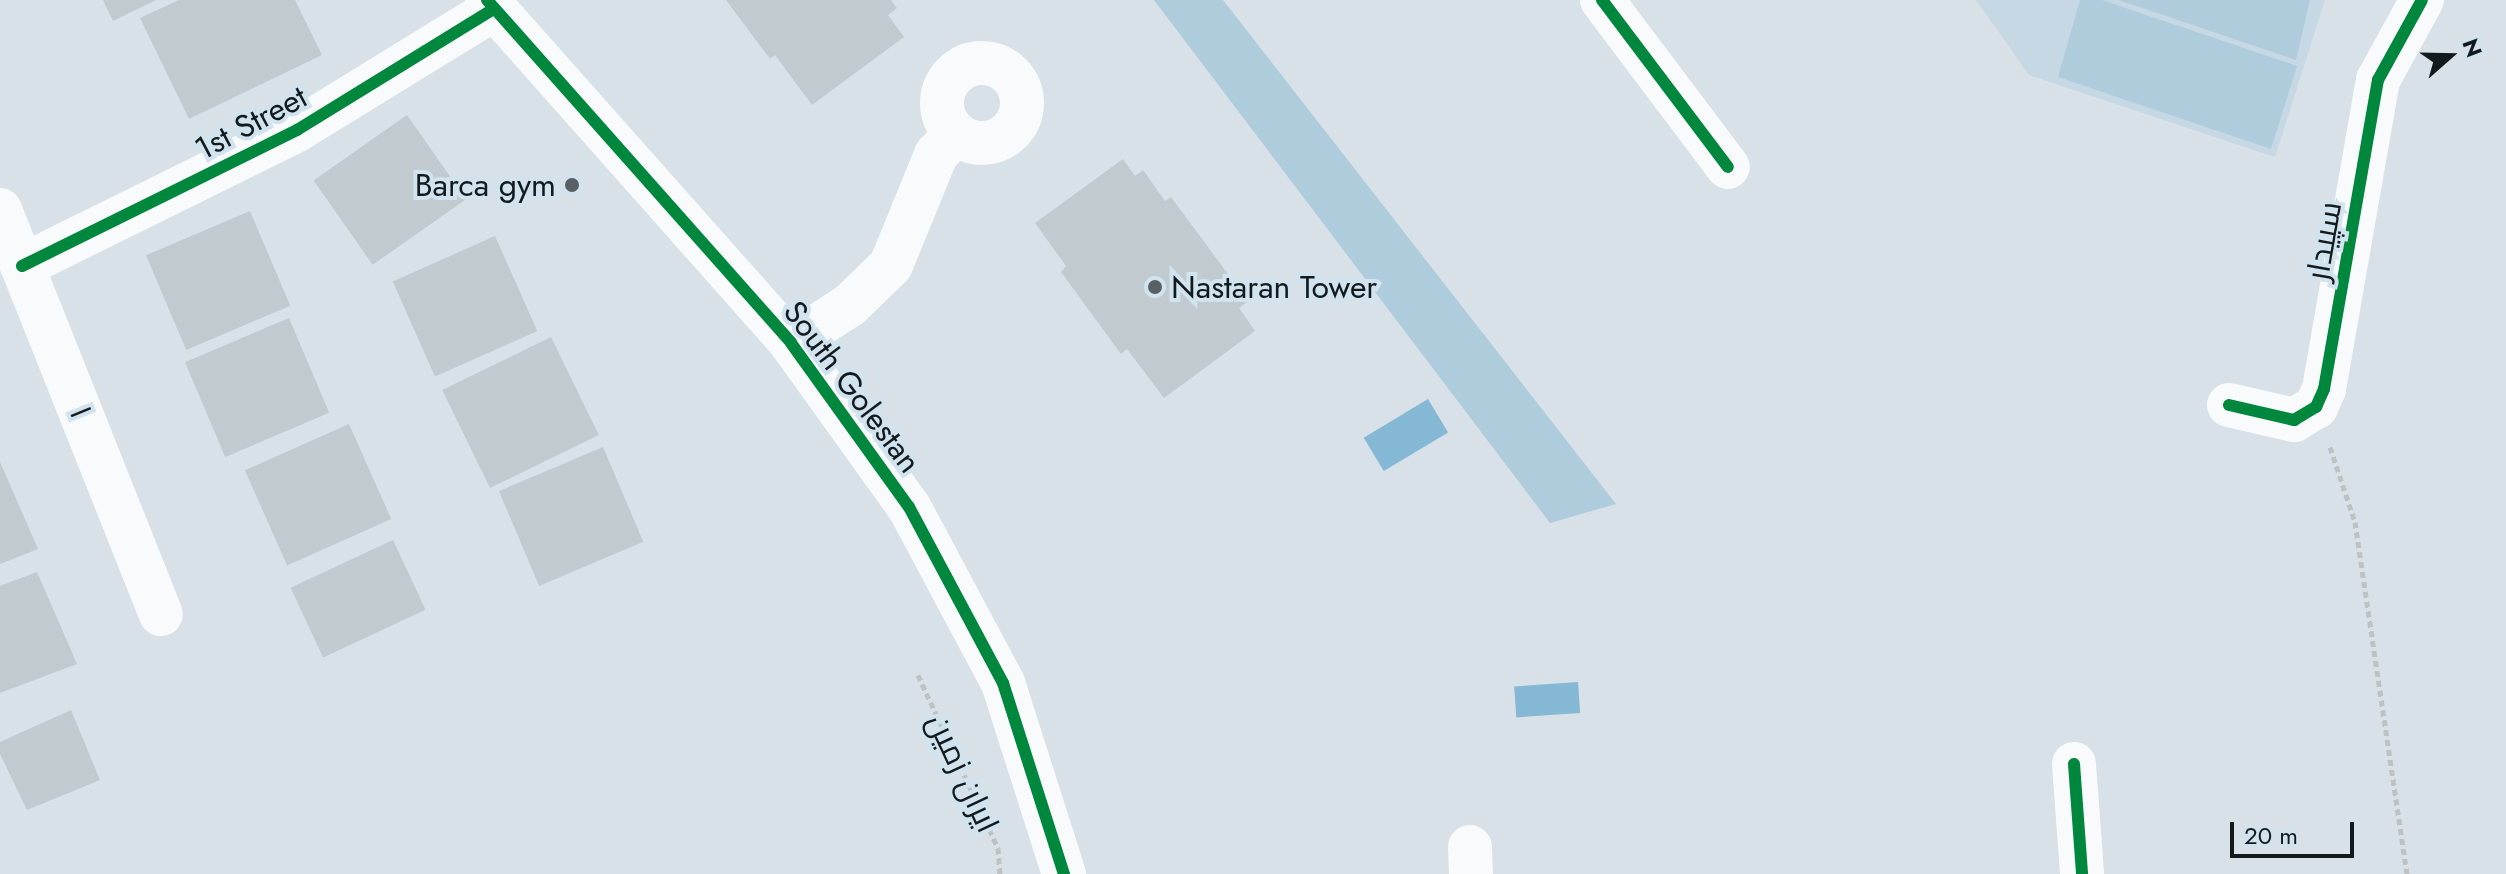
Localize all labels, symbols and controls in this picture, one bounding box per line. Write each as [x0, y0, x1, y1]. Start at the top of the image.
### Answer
north arrow [2410, 16, 2490, 96]
text: N [2455, 34, 2491, 61]
street label: 1st Street [189, 78, 313, 168]
place label: Barca gym [415, 166, 556, 204]
marker: Barca gym [563, 176, 581, 194]
street label: سپیدار [2298, 199, 2350, 283]
place label: Nastaran Tower [1171, 268, 1377, 306]
marker: Nastaran Tower [1146, 278, 1164, 296]
street label: South Golestan [775, 294, 929, 480]
street label: ۱ [61, 400, 101, 424]
street label: ایران زمین [919, 707, 1007, 839]
scale bar [2234, 806, 2358, 856]
text: 20 m [2244, 818, 2298, 853]

